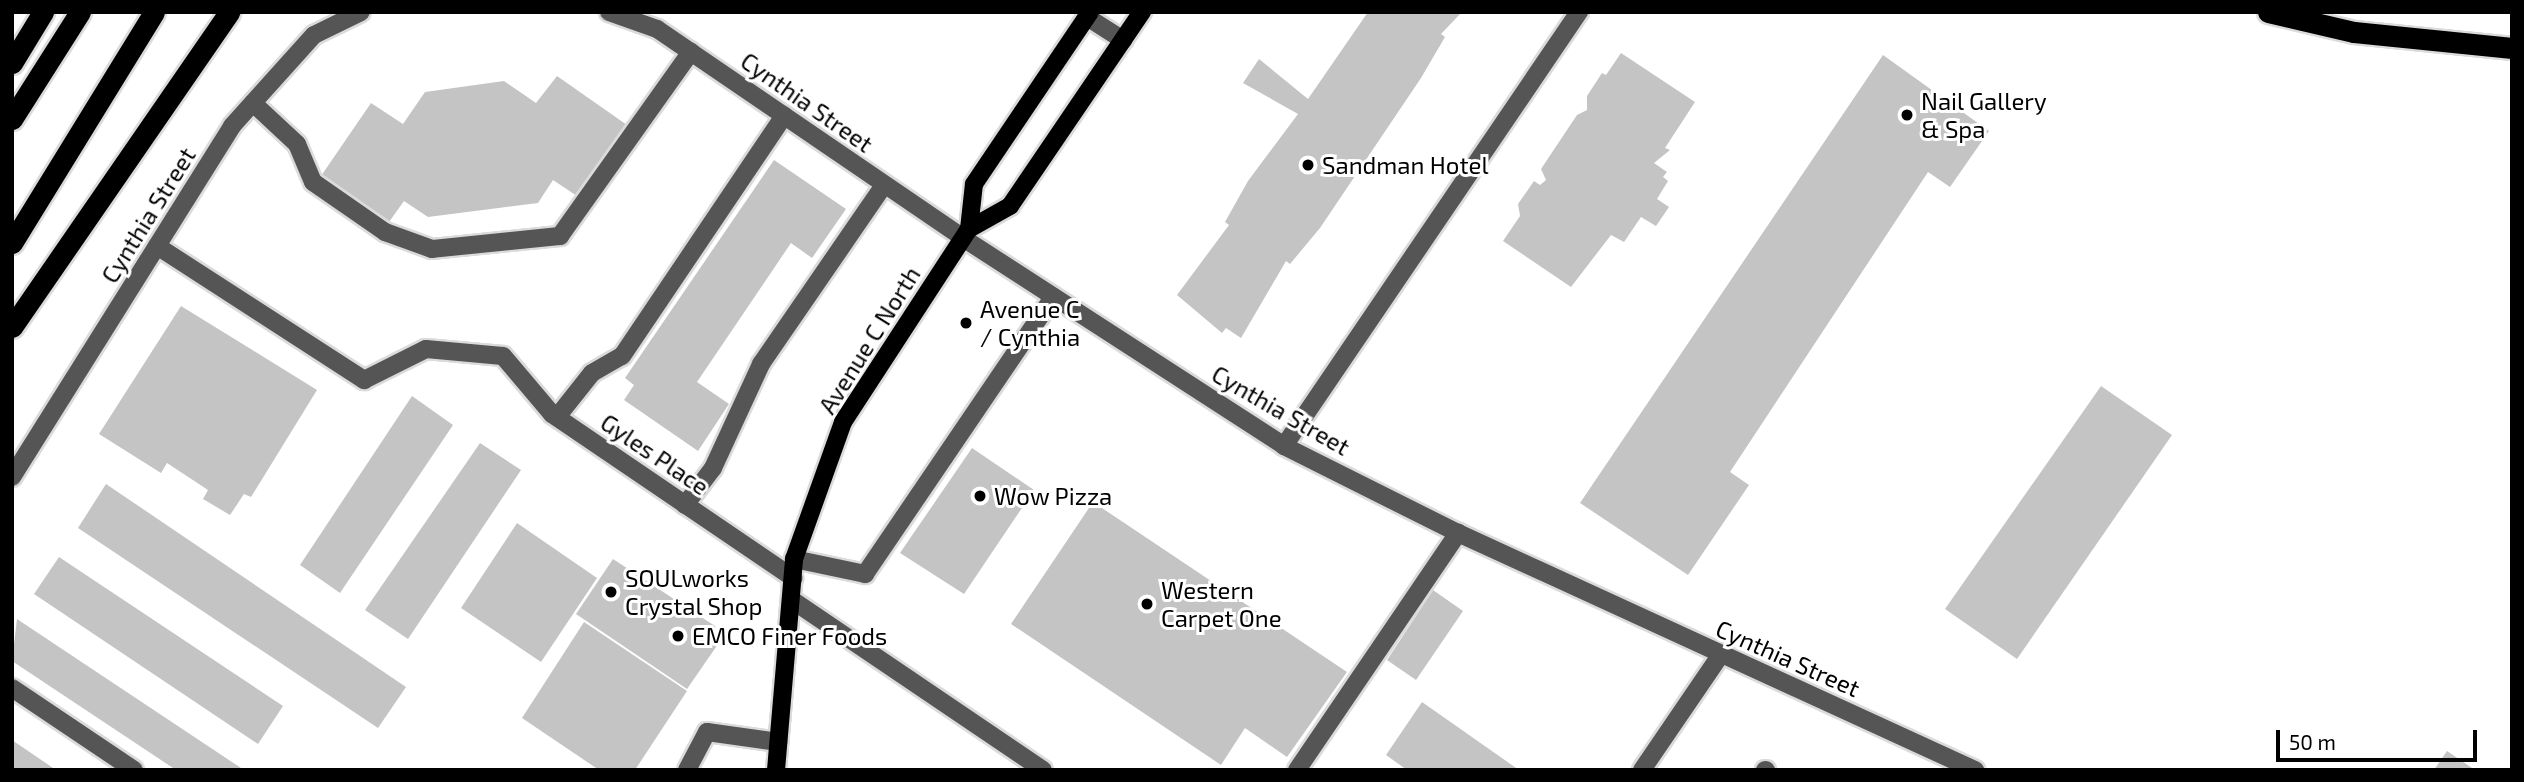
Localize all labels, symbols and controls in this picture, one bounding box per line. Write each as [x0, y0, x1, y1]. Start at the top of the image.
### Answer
street label: Cynthia Street [736, 46, 878, 158]
place label: Nail Gallery & Spa [1921, 87, 2047, 143]
marker: Nail Gallery & Spa [1899, 107, 1915, 123]
street label: Cynthia Street [95, 142, 201, 288]
place label: Sandman Hotel [1322, 151, 1489, 179]
marker: Sandman Hotel [1300, 157, 1316, 173]
street label: Avenue C North [812, 261, 926, 419]
place label: Avenue C / Cynthia [980, 295, 1080, 351]
marker: Avenue C / Cynthia [958, 315, 974, 331]
street label: Cynthia Street [1207, 359, 1355, 461]
street label: Gyles Place [595, 407, 715, 501]
place label: Wow Pizza [994, 482, 1113, 510]
marker: Wow Pizza [972, 488, 988, 504]
place label: SOULworks Crystal Shop [625, 564, 763, 620]
place label: Western Carpet One [1161, 576, 1282, 632]
marker: SOULworks Crystal Shop [603, 584, 619, 600]
marker: Western Carpet One [1139, 596, 1155, 612]
street label: Cynthia Street [1712, 613, 1864, 703]
place label: EMCO Finer Foods [692, 622, 888, 650]
marker: EMCO Finer Foods [670, 628, 686, 644]
scale bar [2279, 716, 2480, 760]
text: 50 m [2289, 729, 2336, 754]

